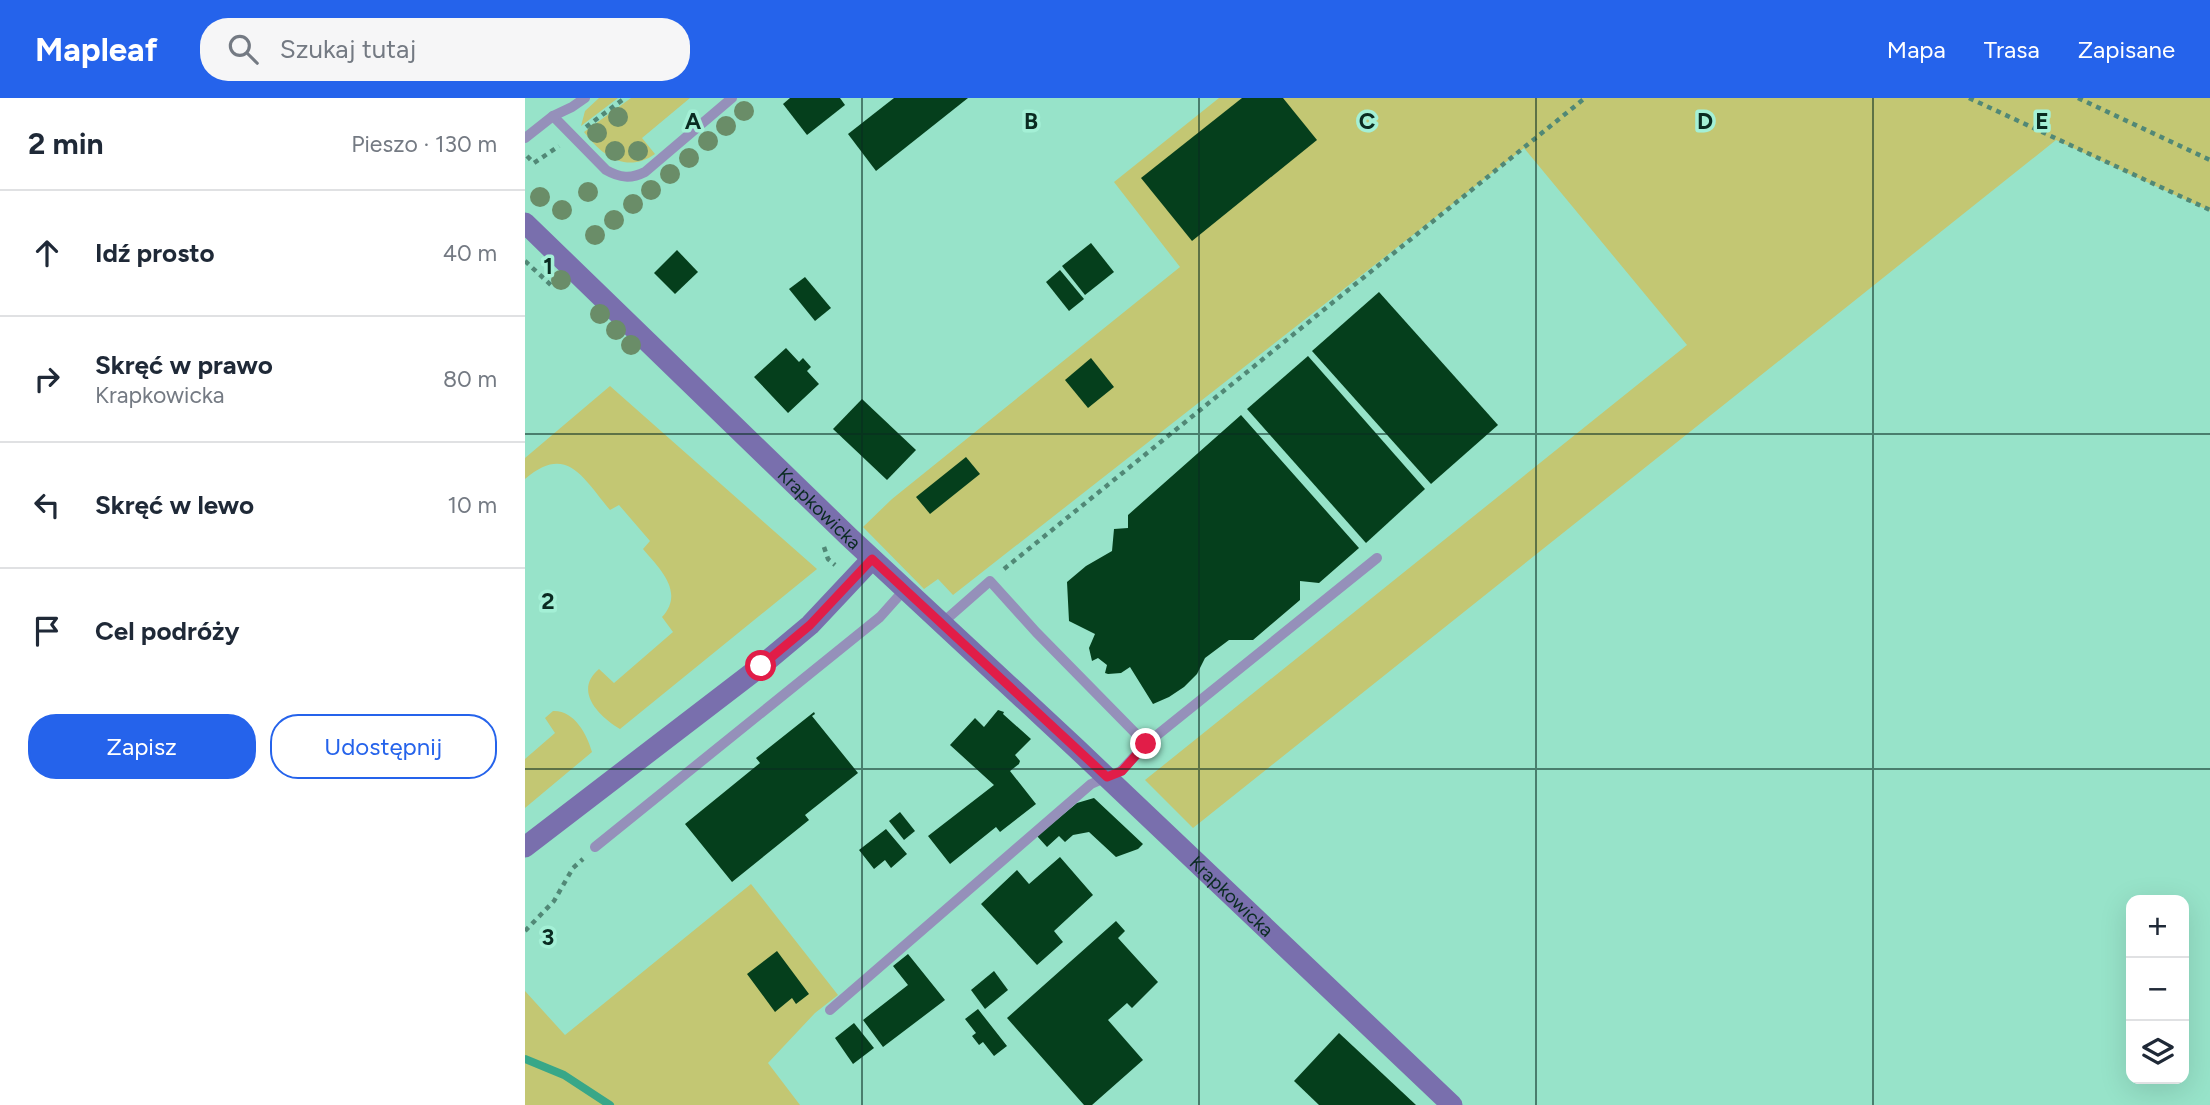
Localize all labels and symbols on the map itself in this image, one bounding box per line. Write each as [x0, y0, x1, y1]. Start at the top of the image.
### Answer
text: A [685, 107, 702, 135]
text: B [1024, 107, 1038, 135]
text: C [1359, 107, 1376, 135]
text: D [1697, 107, 1713, 135]
text: E [2035, 107, 2049, 135]
text: 1 [543, 252, 553, 280]
street label: Krapkowicka [773, 463, 866, 554]
text: 2 [541, 587, 555, 615]
route start [745, 650, 776, 681]
route end [1130, 728, 1161, 759]
street label: Krapkowicka [1185, 851, 1278, 942]
text: 3 [542, 923, 554, 951]

